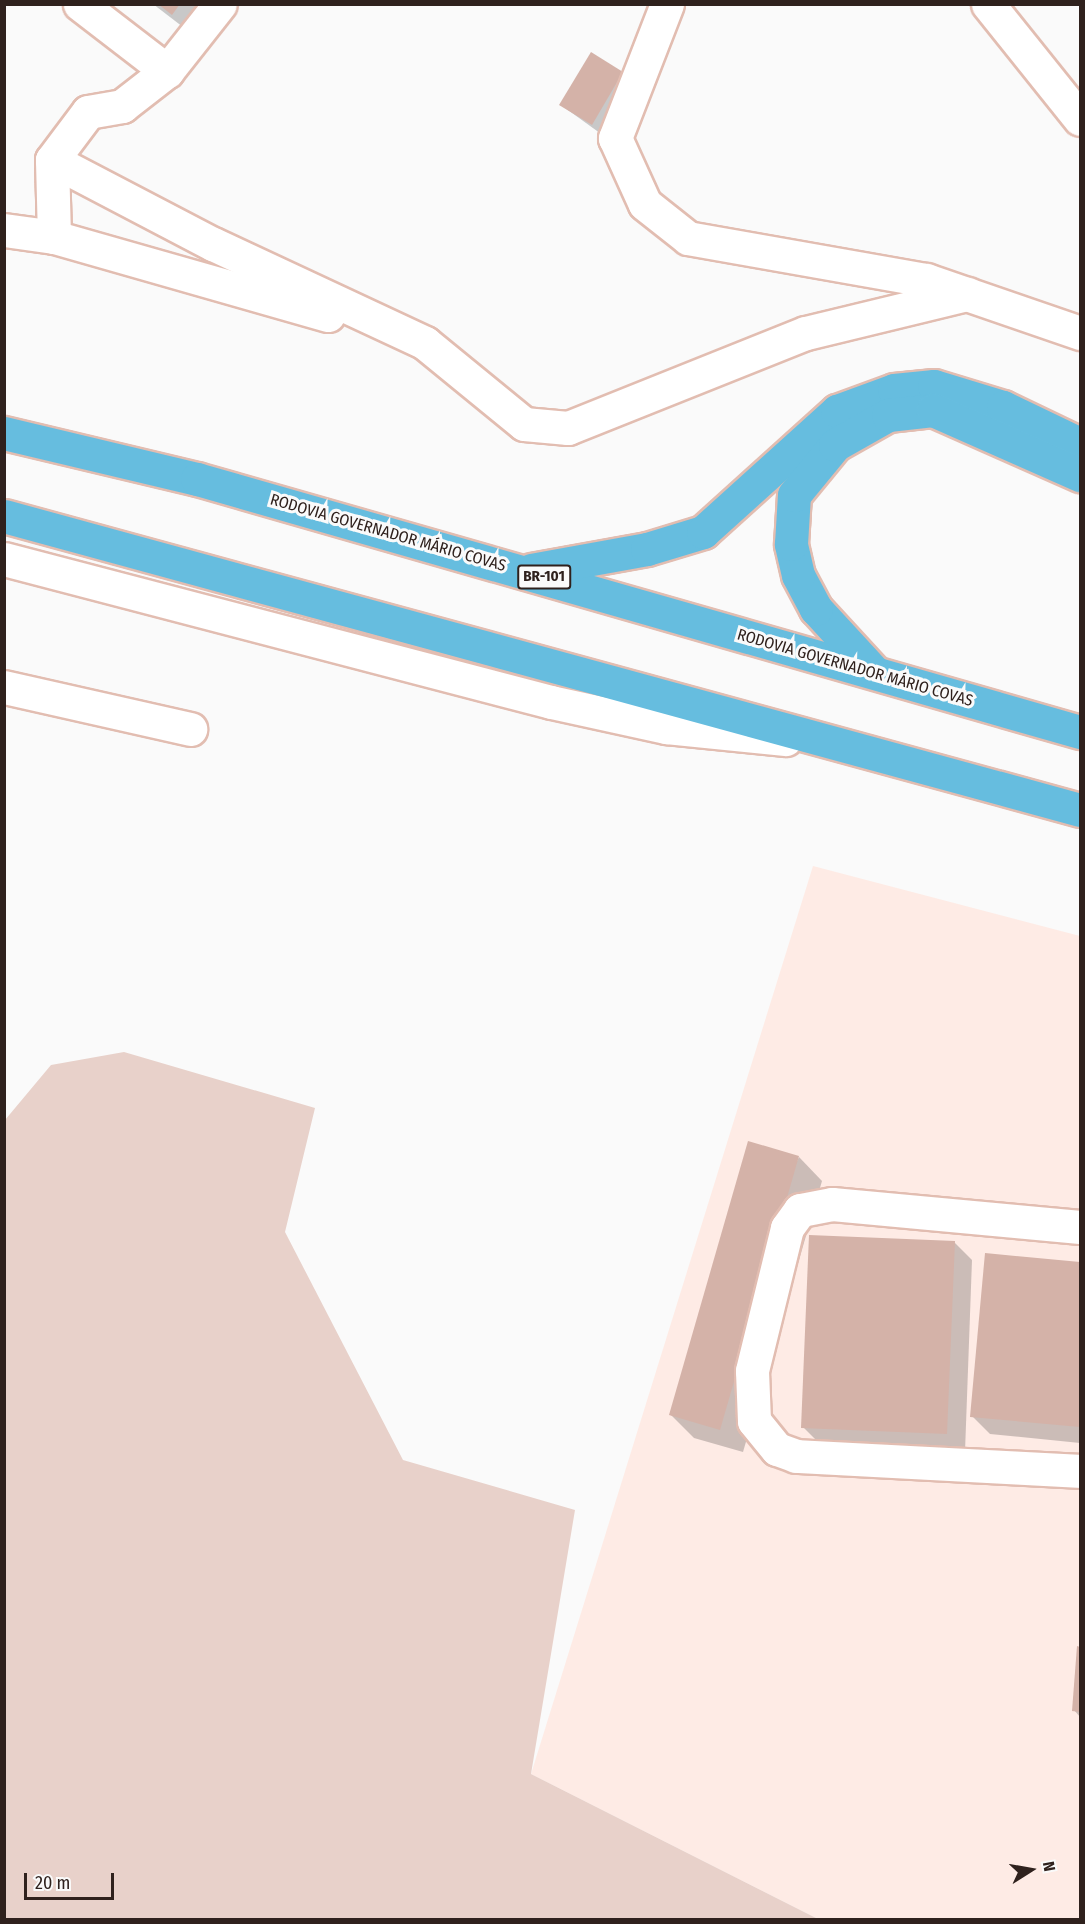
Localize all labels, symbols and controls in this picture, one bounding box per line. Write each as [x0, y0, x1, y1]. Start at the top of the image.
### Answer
street label: RODOVIA GOVERNADOR MÁRIO COVAS [268, 490, 508, 576]
road number: BR-101 [517, 565, 571, 589]
street label: RODOVIA GOVERNADOR MÁRIO COVAS [735, 625, 975, 711]
north arrow [1001, 1840, 1061, 1900]
text: N [1039, 1860, 1059, 1873]
scale bar [27, 1861, 117, 1899]
text: 20 m [35, 1872, 70, 1894]

